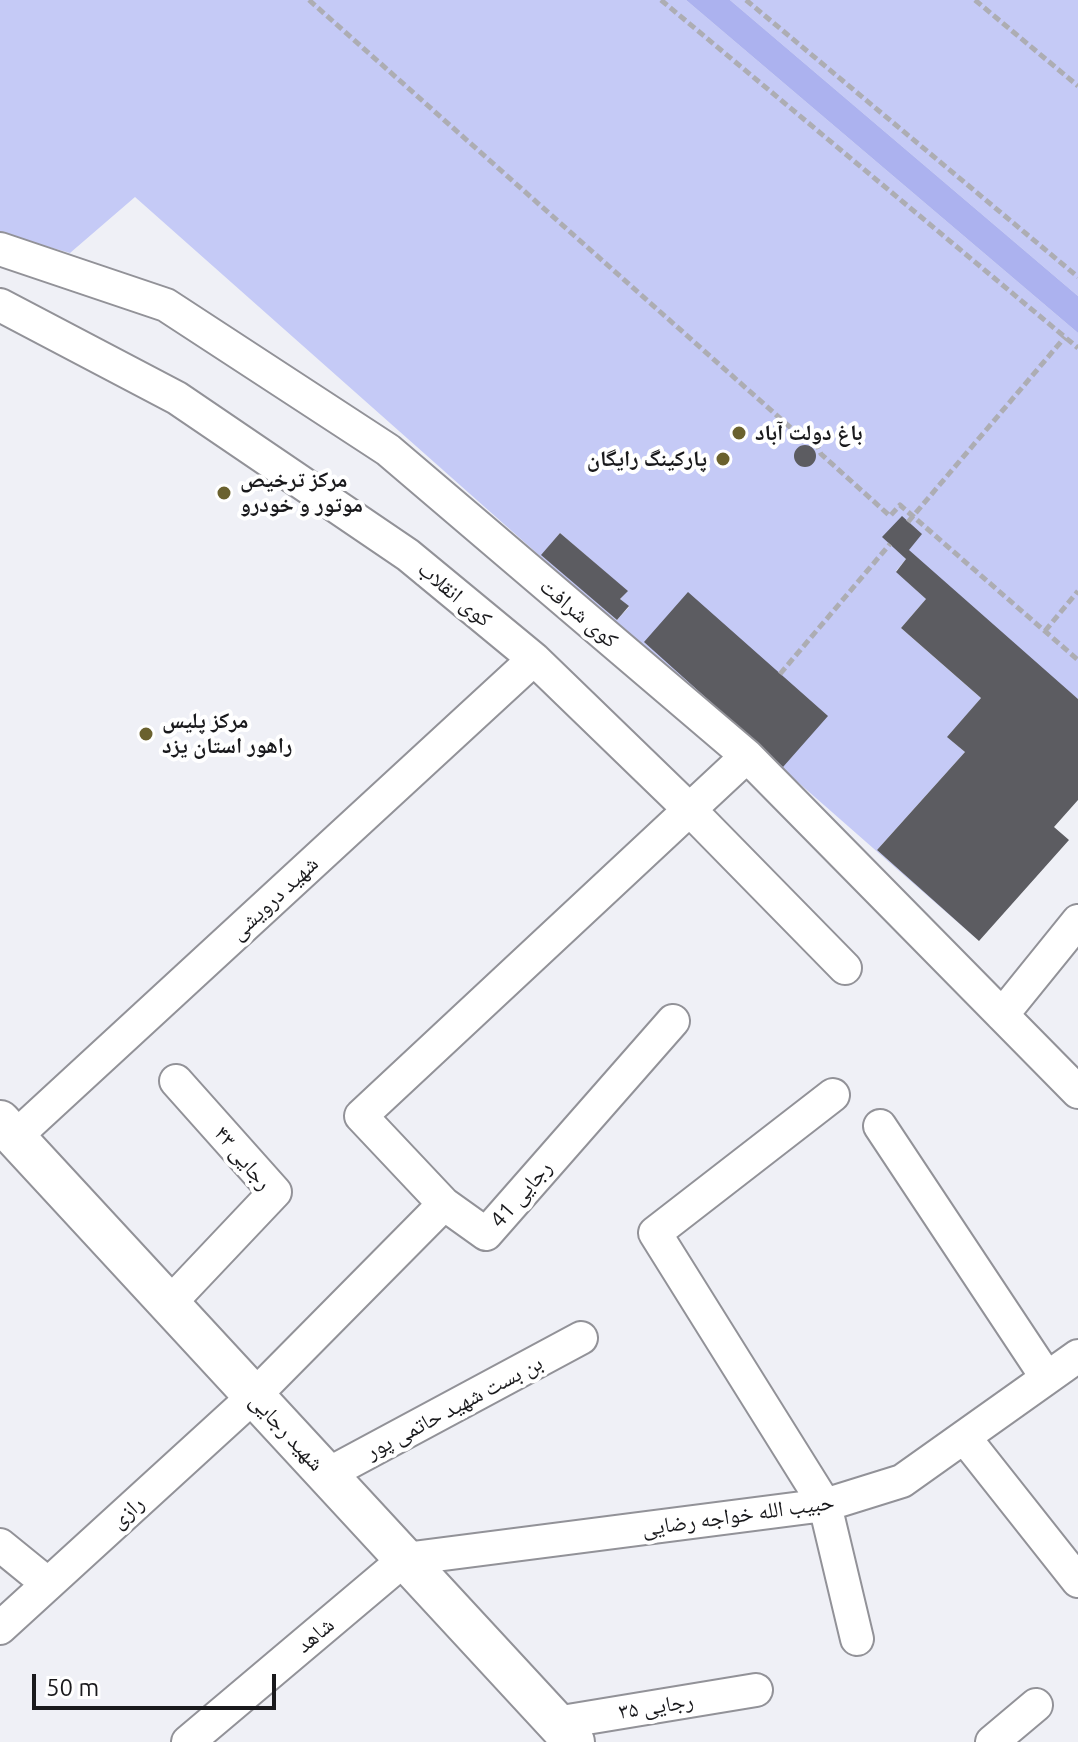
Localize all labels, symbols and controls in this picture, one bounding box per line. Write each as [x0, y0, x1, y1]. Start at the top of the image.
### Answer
place label: باغ دولت آباد [755, 420, 863, 446]
marker: باغ دولت آباد [730, 424, 748, 442]
place label: پارکینگ رایگان [587, 446, 707, 472]
marker: پارکینگ رایگان [714, 450, 732, 468]
place label: مرکز ترخیص موتور و خودرو [240, 467, 363, 518]
marker: مرکز ترخیص موتور و خودرو [215, 484, 233, 502]
street label: کوی انقلاب [413, 556, 497, 632]
street label: کوی شرافت [535, 573, 623, 653]
place label: مرکز پلیس راهور استان یزد [162, 708, 292, 760]
marker: مرکز پلیس راهور استان یزد [137, 725, 155, 743]
street label: شهید درویشی [224, 850, 324, 946]
street label: رجایی ۴۳ [209, 1121, 277, 1195]
street label: رجایی 41 [485, 1155, 557, 1233]
street label: بن بست شهید حاتمی پور [361, 1349, 547, 1465]
street label: شهید رجایی [244, 1388, 330, 1476]
street label: حبیب الله خواجه رضایی [640, 1488, 836, 1542]
street label: رازی [105, 1490, 149, 1534]
street label: شاهد [291, 1612, 339, 1658]
scale bar [36, 1658, 280, 1708]
text: 50 m [46, 1674, 99, 1701]
street label: رجایی ۳۵ [617, 1687, 695, 1725]

